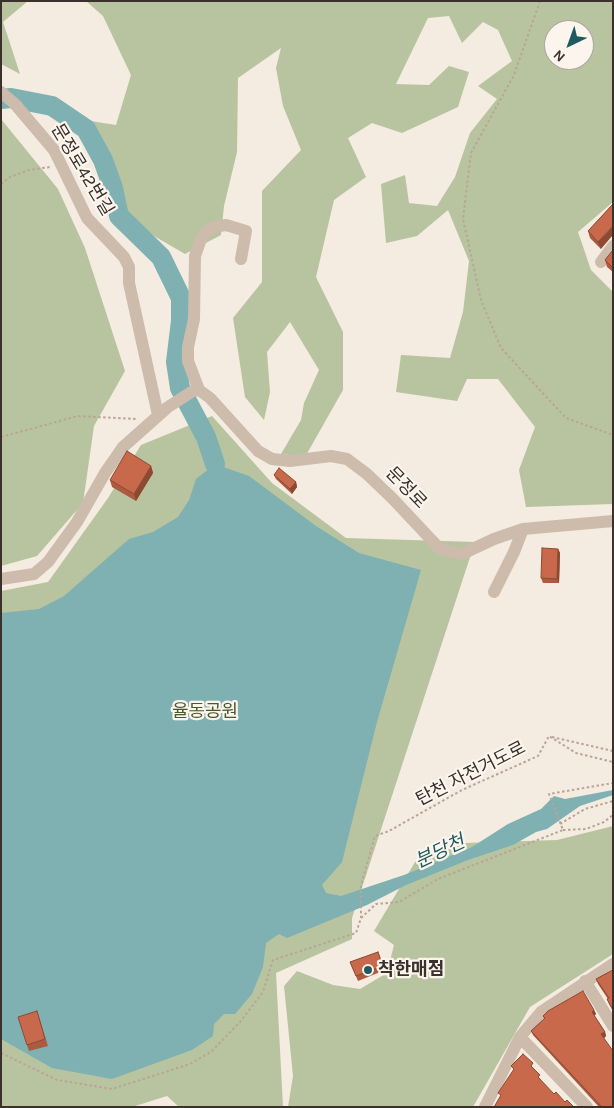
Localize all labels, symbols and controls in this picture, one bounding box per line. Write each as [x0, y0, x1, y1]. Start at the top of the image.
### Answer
north arrow [544, 20, 594, 70]
text: N [550, 46, 569, 65]
street label: 문정로42번길 [46, 120, 118, 220]
street label: 문정로 [381, 463, 431, 513]
park label: 율동공원 [172, 701, 238, 723]
street label: 탄천 자전거도로 [413, 737, 529, 811]
water label: 분당천 [411, 831, 469, 873]
place label: 착한매점 [378, 959, 444, 981]
marker: 착한매점 [362, 964, 374, 976]

